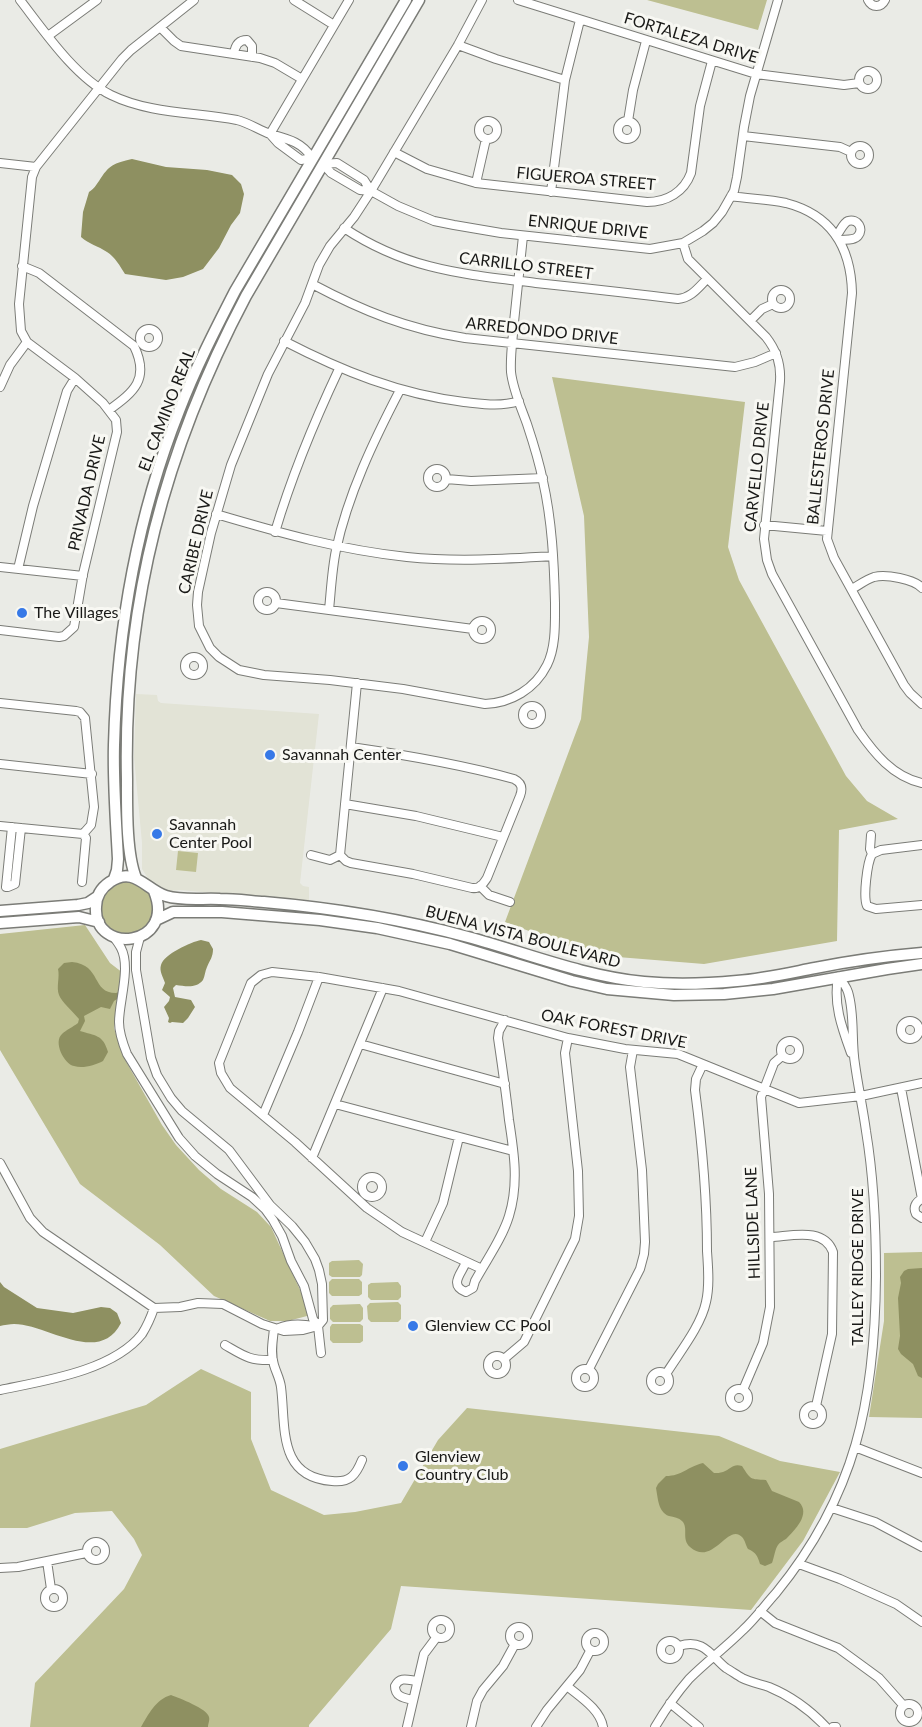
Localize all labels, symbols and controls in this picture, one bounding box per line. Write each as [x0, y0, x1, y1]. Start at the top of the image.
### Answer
street label: FORTALEZA DRIVE [622, 8, 760, 68]
street label: FIGUEROA STREET [516, 163, 656, 195]
street label: ENRIQUE DRIVE [527, 211, 649, 243]
street label: CARRILLO STREET [458, 248, 594, 284]
street label: ARREDONDO DRIVE [465, 313, 619, 349]
street label: EL CAMINO REAL [135, 346, 199, 474]
street label: BALLESTEROS DRIVE [803, 368, 839, 526]
street label: CARVELLO DRIVE [741, 401, 773, 533]
street label: PRIVADA DRIVE [64, 433, 110, 553]
street label: CARIBE DRIVE [175, 488, 217, 596]
place label: The Villages [34, 603, 119, 623]
marker: The Villages [15, 606, 29, 620]
place label: Savannah Center [282, 745, 401, 765]
marker: Savannah Center [263, 748, 277, 762]
place label: Savannah Center Pool [169, 815, 252, 853]
marker: Savannah Center Pool [150, 827, 164, 841]
street label: BUENA VISTA BOULEVARD [423, 902, 623, 972]
street label: OAK FOREST DRIVE [540, 1005, 688, 1053]
street label: HILLSIDE LANE [741, 1167, 765, 1279]
street label: TALLEY RIDGE DRIVE [848, 1188, 868, 1346]
place label: Glenview CC Pool [425, 1316, 551, 1336]
marker: Glenview CC Pool [406, 1319, 420, 1333]
place label: Glenview Country Club [415, 1447, 509, 1485]
marker: Glenview Country Club [396, 1459, 410, 1473]

